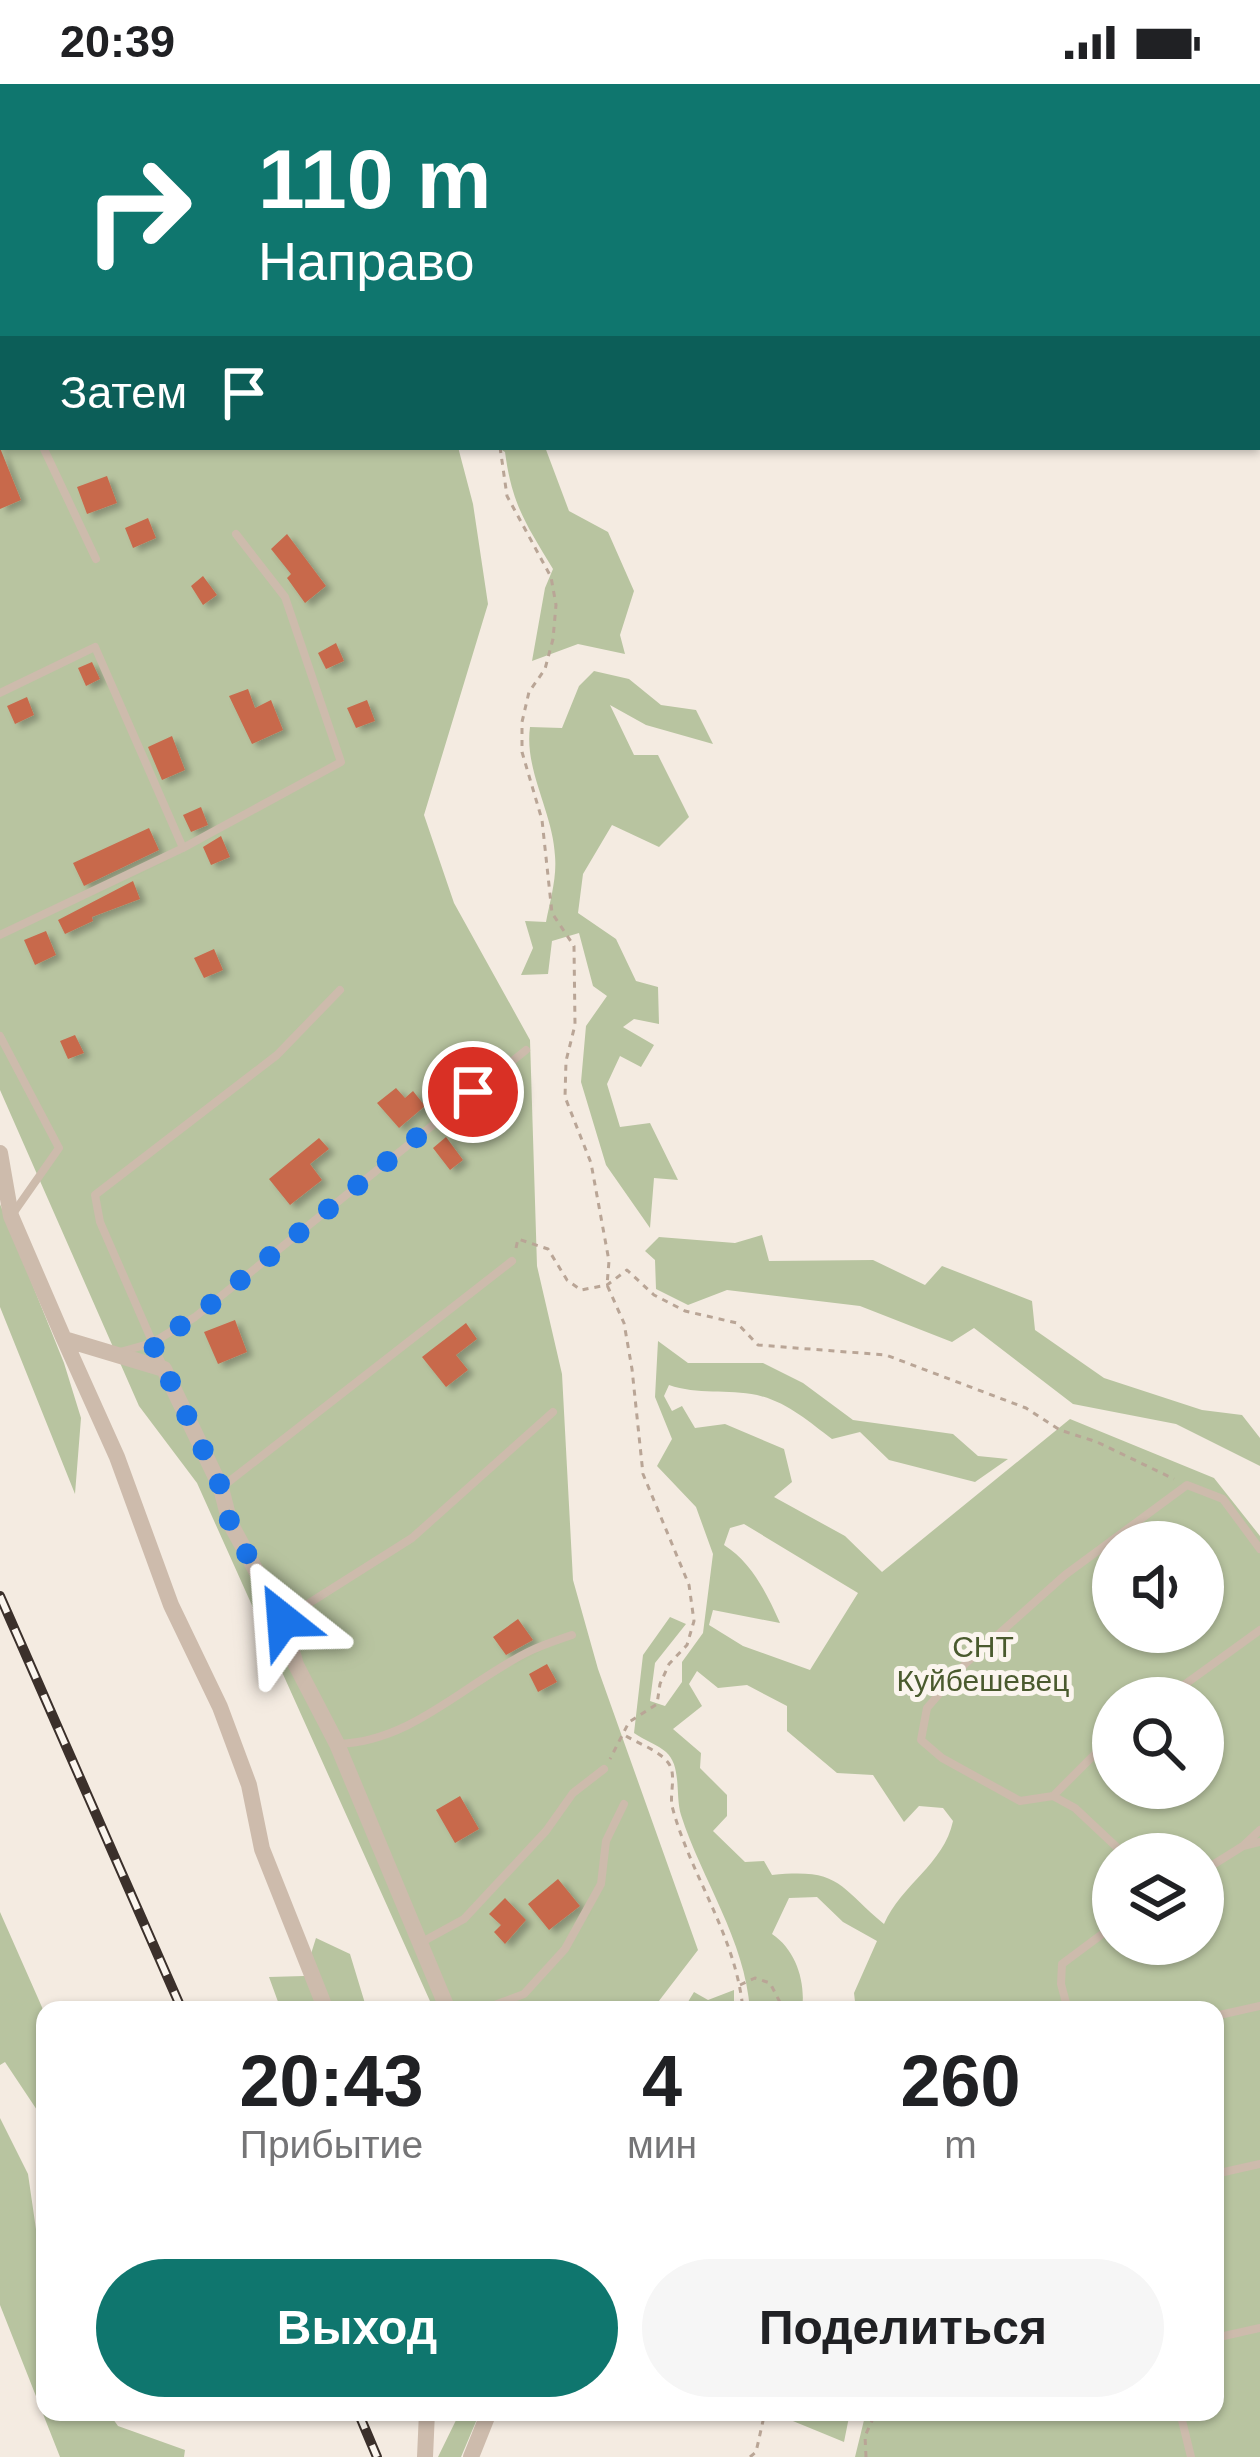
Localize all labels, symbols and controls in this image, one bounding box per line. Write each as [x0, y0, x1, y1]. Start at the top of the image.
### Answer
text: 20:39 [60, 16, 175, 67]
icon: right [60, 132, 216, 288]
text: 110 m [258, 132, 492, 226]
text: Направо [258, 231, 474, 291]
icon: arrive [211, 360, 277, 426]
text: Затем [60, 367, 187, 418]
pin [422, 1041, 524, 1143]
icon: arrive [440, 1059, 506, 1125]
map controls [1092, 1521, 1224, 1965]
button: sound [1092, 1521, 1224, 1653]
position arrow [220, 1557, 346, 1683]
park label: СНТ Куйбешевец [897, 1630, 1069, 1697]
button: search [1092, 1677, 1224, 1809]
button: layers [1092, 1833, 1224, 1965]
text: 20:43 [239, 2041, 424, 2121]
text: 4 [642, 2041, 682, 2121]
text: 260 [900, 2041, 1021, 2121]
text: Прибытие [240, 2123, 423, 2166]
text: мин [627, 2123, 697, 2166]
text: m [944, 2123, 977, 2166]
button: Выход [96, 2259, 618, 2397]
button: Поделиться [642, 2259, 1164, 2397]

